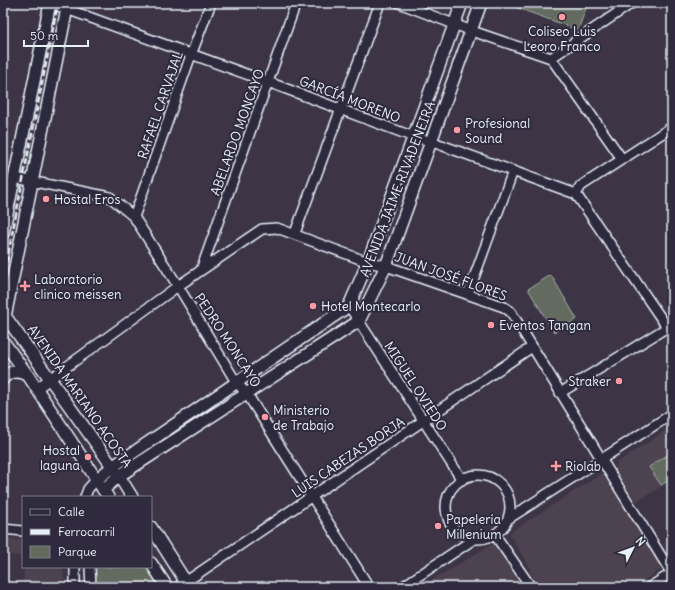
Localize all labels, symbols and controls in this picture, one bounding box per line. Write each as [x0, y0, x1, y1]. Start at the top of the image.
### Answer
marker: Coliseo Luis Leoro Franco [557, 12, 567, 22]
scale bar [24, 22, 88, 48]
place label: Coliseo Luis Leoro Franco [523, 23, 601, 55]
text: 50 m [30, 28, 59, 43]
street label: RAFAEL CARVAJAL [134, 49, 187, 161]
street label: ABELARDO MONCAYO [207, 66, 268, 198]
street label: GARCÍA MORENO [297, 71, 403, 127]
street label: AVENIDA JAIME RIVADENEIRA [356, 99, 439, 279]
place label: Profesional Sound [465, 115, 530, 147]
marker: Profesional Sound [452, 125, 462, 135]
place label: Hostal Eros [54, 191, 120, 208]
marker: Hostal Eros [41, 194, 51, 204]
street label: JUAN JOSÉ FLORES [392, 247, 510, 305]
place label: Laboratorio clinico meissen [34, 271, 122, 303]
marker: Laboratorio clinico meissen [19, 280, 31, 292]
street label: PEDRO MONCAYO [191, 290, 264, 391]
place label: Hotel Montecarlo [321, 298, 421, 315]
marker: Hotel Montecarlo [308, 301, 318, 311]
place label: Eventos Tangan [499, 317, 591, 334]
marker: Eventos Tangan [486, 320, 496, 330]
street label: AVENIDA MARIANO ACOSTA [24, 321, 136, 471]
street label: MIGUEL OVIEDO [380, 339, 451, 434]
place label: Straker [568, 373, 612, 390]
marker: Straker [614, 376, 624, 386]
place label: Ministerio de Trabajo [273, 402, 334, 434]
marker: Ministerio de Trabajo [260, 412, 270, 422]
street label: LUIS CABEZAS BORJA [289, 413, 408, 502]
place label: Hostal laguna [40, 442, 80, 474]
marker: Hostal laguna [83, 452, 93, 462]
place label: Riolab [565, 458, 601, 475]
marker: Riolab [550, 460, 562, 472]
legend [22, 496, 152, 568]
text: Calle [58, 504, 85, 519]
place label: Papelería Millenium [446, 511, 502, 543]
marker: Papelería Millenium [433, 521, 443, 531]
text: Ferrocarril [58, 524, 115, 539]
north arrow [613, 528, 653, 568]
text: N [633, 534, 648, 549]
text: Parque [58, 544, 97, 559]

